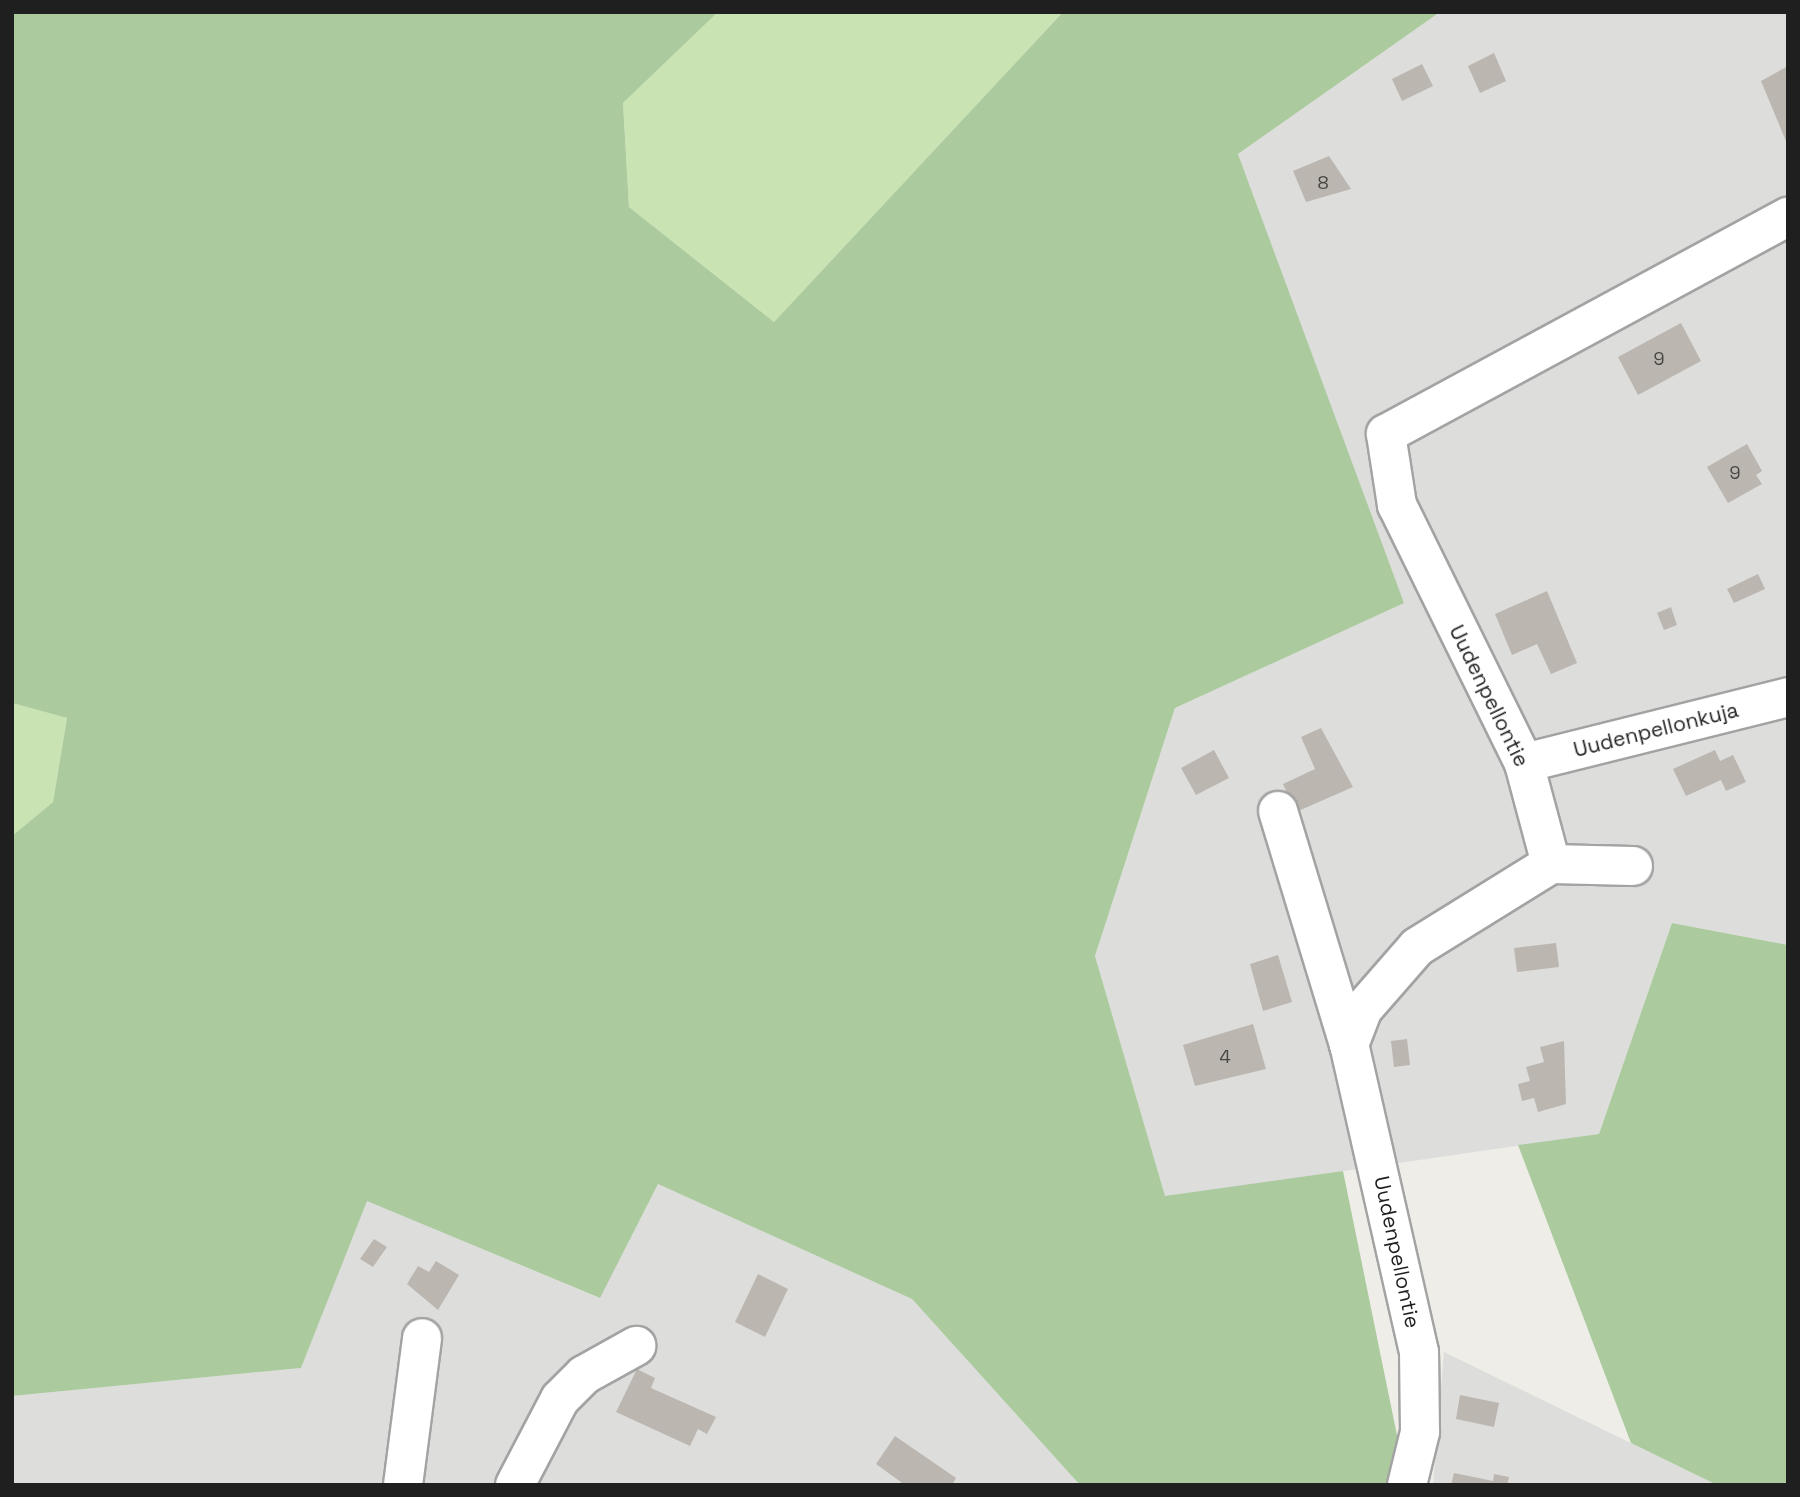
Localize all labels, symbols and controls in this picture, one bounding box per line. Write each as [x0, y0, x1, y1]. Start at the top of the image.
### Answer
house number: 8 [1317, 172, 1329, 194]
house number: 9 [1653, 348, 1665, 370]
house number: 9 [1729, 462, 1741, 484]
street label: Uudenpellontie [1444, 621, 1534, 771]
street label: Uudenpellonkuja [1571, 697, 1741, 763]
house number: 4 [1219, 1046, 1231, 1068]
street label: Uudenpellontie [1369, 1174, 1425, 1330]

